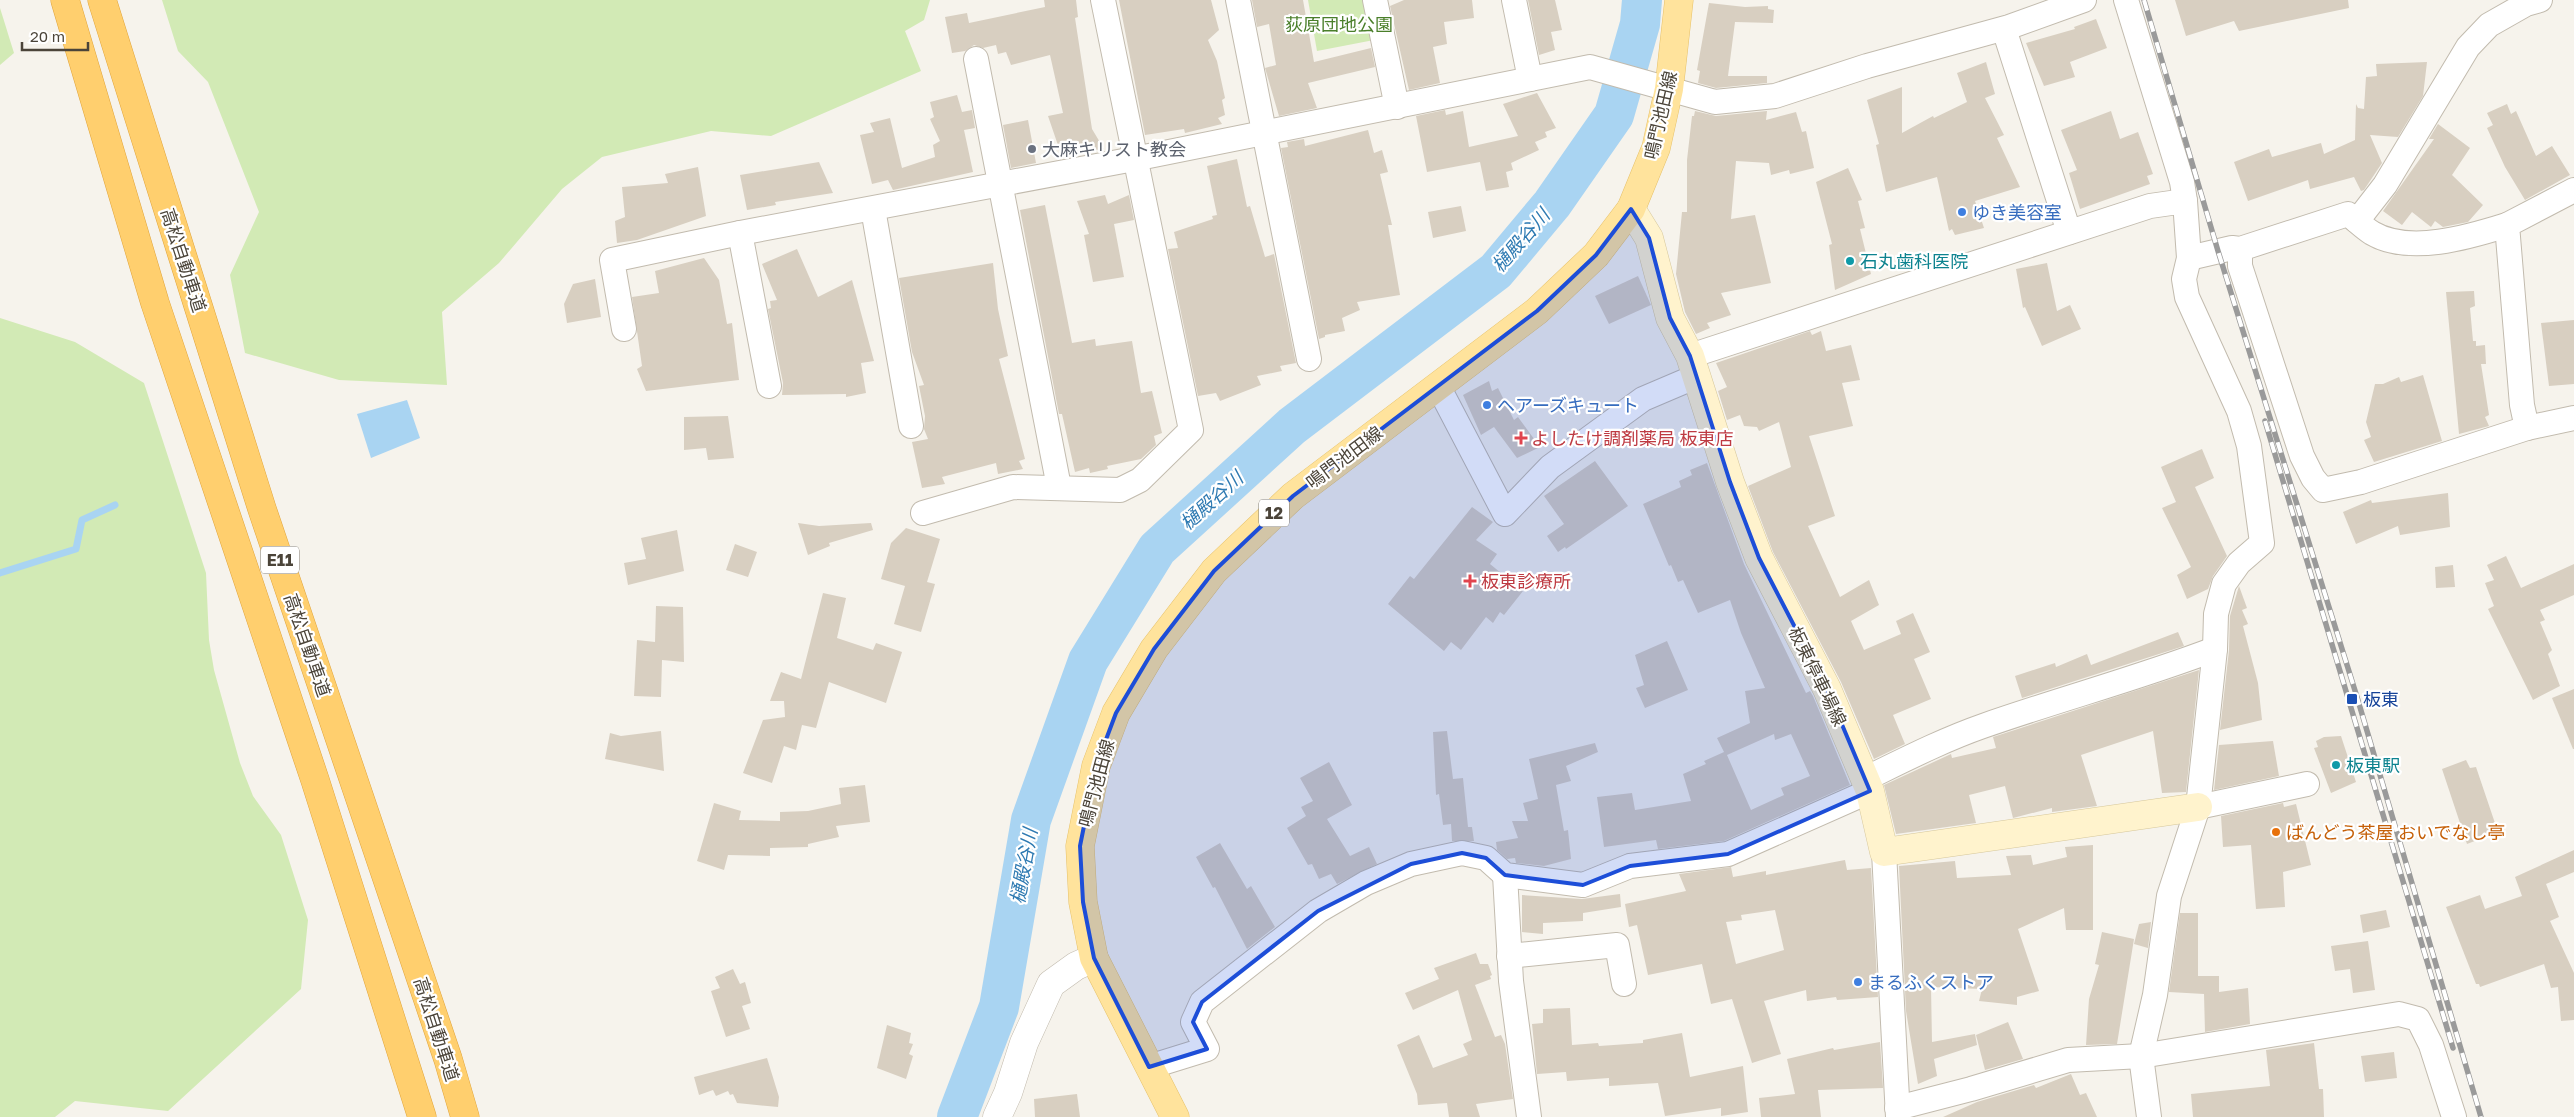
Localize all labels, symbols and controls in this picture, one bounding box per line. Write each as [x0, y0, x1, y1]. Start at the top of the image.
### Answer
park label: 荻原団地公園 [1285, 13, 1393, 35]
scale bar [22, 20, 89, 52]
text: 20 m [30, 27, 65, 45]
street label: 鳴門池田線 [1639, 69, 1681, 161]
place label: 大麻キリスト教会 [1042, 138, 1186, 160]
marker: 大麻キリスト教会 [1026, 143, 1038, 155]
place label: ゆき美容室 [1972, 201, 2062, 223]
water label: 樋殿谷川 [1486, 202, 1555, 276]
street label: 高松自動車道 [157, 205, 211, 315]
marker: ゆき美容室 [1956, 206, 1968, 218]
place label: 石丸歯科医院 [1860, 250, 1968, 272]
marker: 石丸歯科医院 [1844, 255, 1856, 267]
place label: ヘアーズキュート [1497, 394, 1639, 416]
marker: ヘアーズキュート [1481, 399, 1493, 411]
street label: 鳴門池田線 [1301, 421, 1387, 493]
place label: よしたけ調剤薬局 板東店 [1531, 427, 1734, 449]
marker: よしたけ調剤薬局 板東店 [1515, 432, 1527, 444]
water label: 樋殿谷川 [1175, 465, 1248, 534]
road number: 12 [1259, 499, 1289, 526]
road number: E11 [261, 546, 299, 574]
place label: 板東診療所 [1481, 570, 1571, 592]
marker: 板東診療所 [1463, 574, 1477, 588]
street label: 高松自動車道 [280, 590, 336, 700]
street label: 板東停車場線 [1784, 623, 1852, 729]
place label: 板東 [2363, 688, 2399, 710]
marker: 板東 [2345, 692, 2359, 706]
street label: 鳴門池田線 [1074, 737, 1118, 829]
place label: 板東駅 [2346, 754, 2400, 776]
marker: 板東駅 [2330, 759, 2342, 771]
place label: ばんどう茶屋 おいでなし亭 [2286, 821, 2505, 843]
water label: 樋殿谷川 [1005, 825, 1041, 905]
marker: ばんどう茶屋 おいでなし亭 [2270, 826, 2282, 838]
place label: まるふくストア [1868, 971, 1994, 993]
street label: 高松自動車道 [410, 974, 464, 1084]
marker: まるふくストア [1852, 976, 1864, 988]

